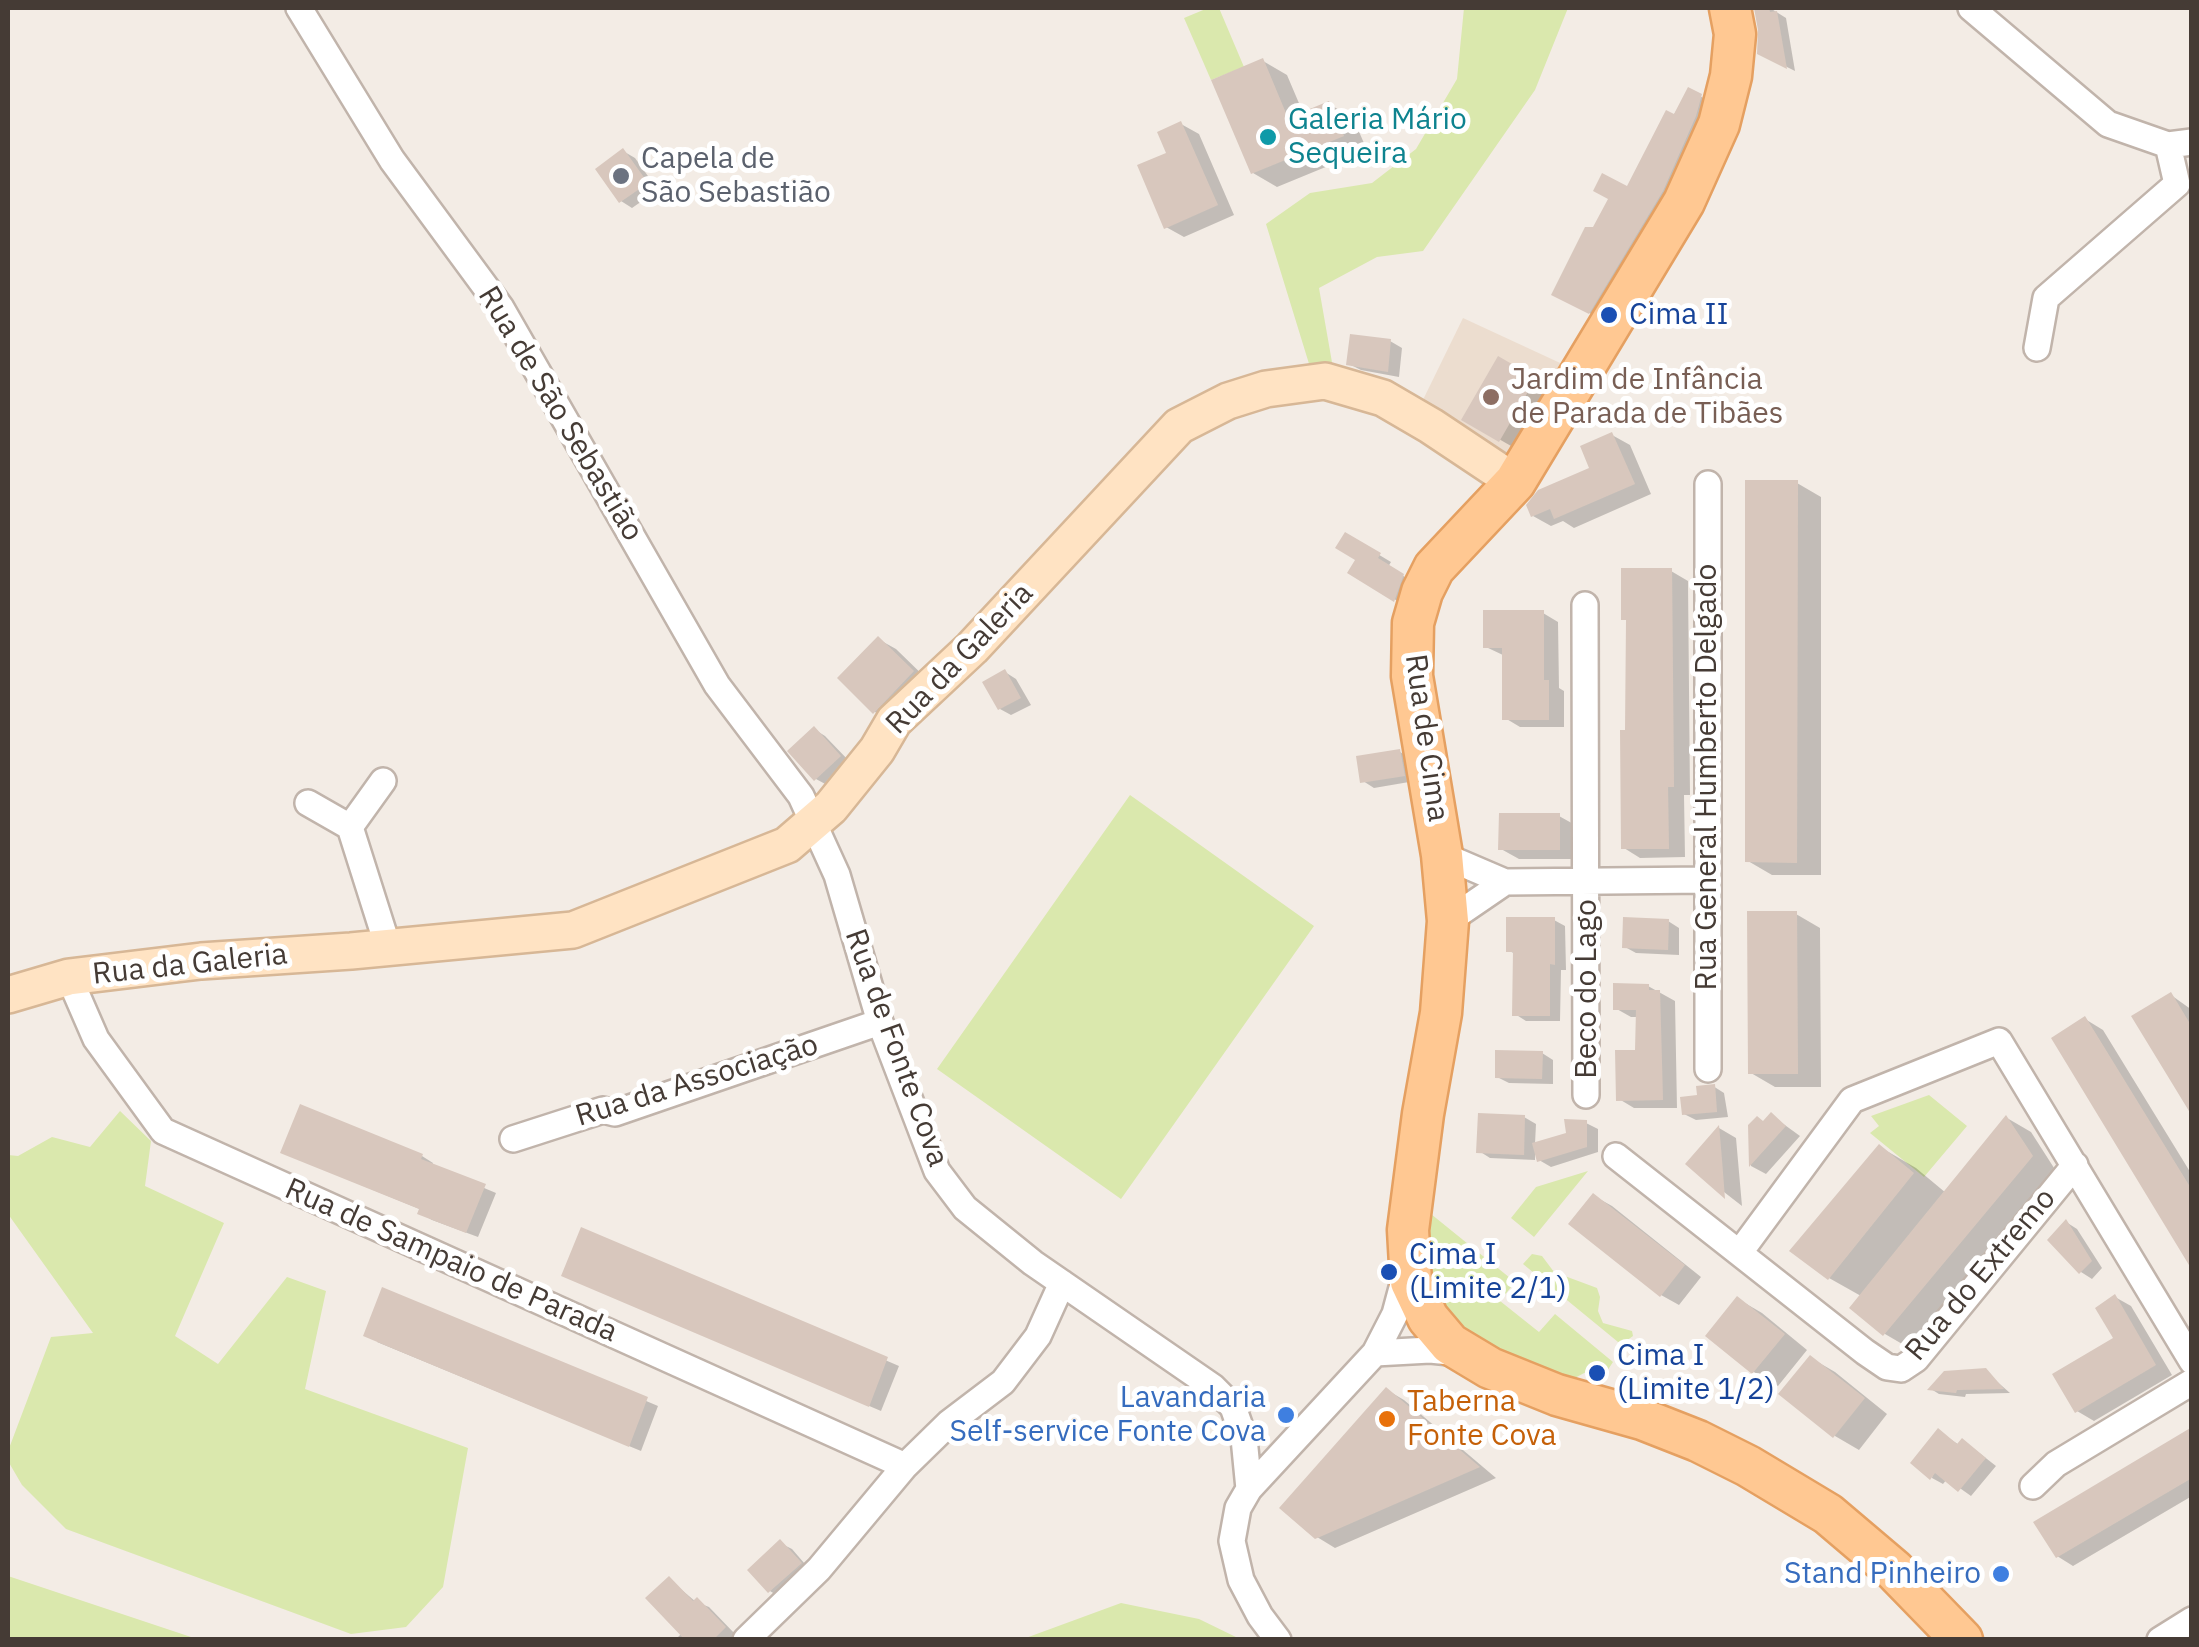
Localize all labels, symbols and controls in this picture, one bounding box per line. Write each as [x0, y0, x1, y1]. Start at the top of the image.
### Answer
place label: Galeria Mário Sequeira [1288, 102, 1467, 172]
marker: Galeria Mário Sequeira [1257, 126, 1279, 148]
place label: Capela de São Sebastião [641, 141, 831, 212]
marker: Capela de São Sebastião [610, 165, 632, 187]
street label: Rua de São Sebastião [470, 280, 650, 548]
place label: Cima II [1629, 297, 1728, 333]
marker: Cima II [1598, 304, 1620, 326]
place label: Jardim de Infância de Parada de Tibães [1511, 362, 1783, 432]
marker: Jardim de Infância de Parada de Tibães [1480, 386, 1502, 408]
street label: Rua General Humberto Delgado [1689, 564, 1725, 990]
street label: Rua da Galeria [879, 576, 1041, 742]
street label: Rua de Cima [1396, 652, 1456, 824]
street label: Beco do Lago [1569, 899, 1605, 1079]
street label: Rua de Fonte Cova [836, 924, 956, 1172]
street label: Rua da Galeria [91, 937, 289, 993]
street label: Rua da Associação [572, 1027, 822, 1135]
street label: Rua de Sampaio de Parada [279, 1171, 623, 1351]
street label: Rua do Extremo [1898, 1181, 2064, 1369]
place label: Cima I (Limite 2/1) [1409, 1237, 1567, 1308]
marker: Cima I (Limite 2/1) [1378, 1261, 1400, 1283]
place label: Cima I (Limite 1/2) [1617, 1338, 1775, 1408]
marker: Cima I (Limite 1/2) [1586, 1362, 1608, 1384]
place label: Lavandaria Self-service Fonte Cova [950, 1380, 1266, 1450]
place label: Taberna Fonte Cova [1407, 1384, 1557, 1454]
marker: Lavandaria Self-service Fonte Cova [1275, 1404, 1297, 1426]
marker: Taberna Fonte Cova [1376, 1408, 1398, 1430]
place label: Stand Pinheiro [1784, 1556, 1981, 1592]
marker: Stand Pinheiro [1990, 1563, 2012, 1585]

